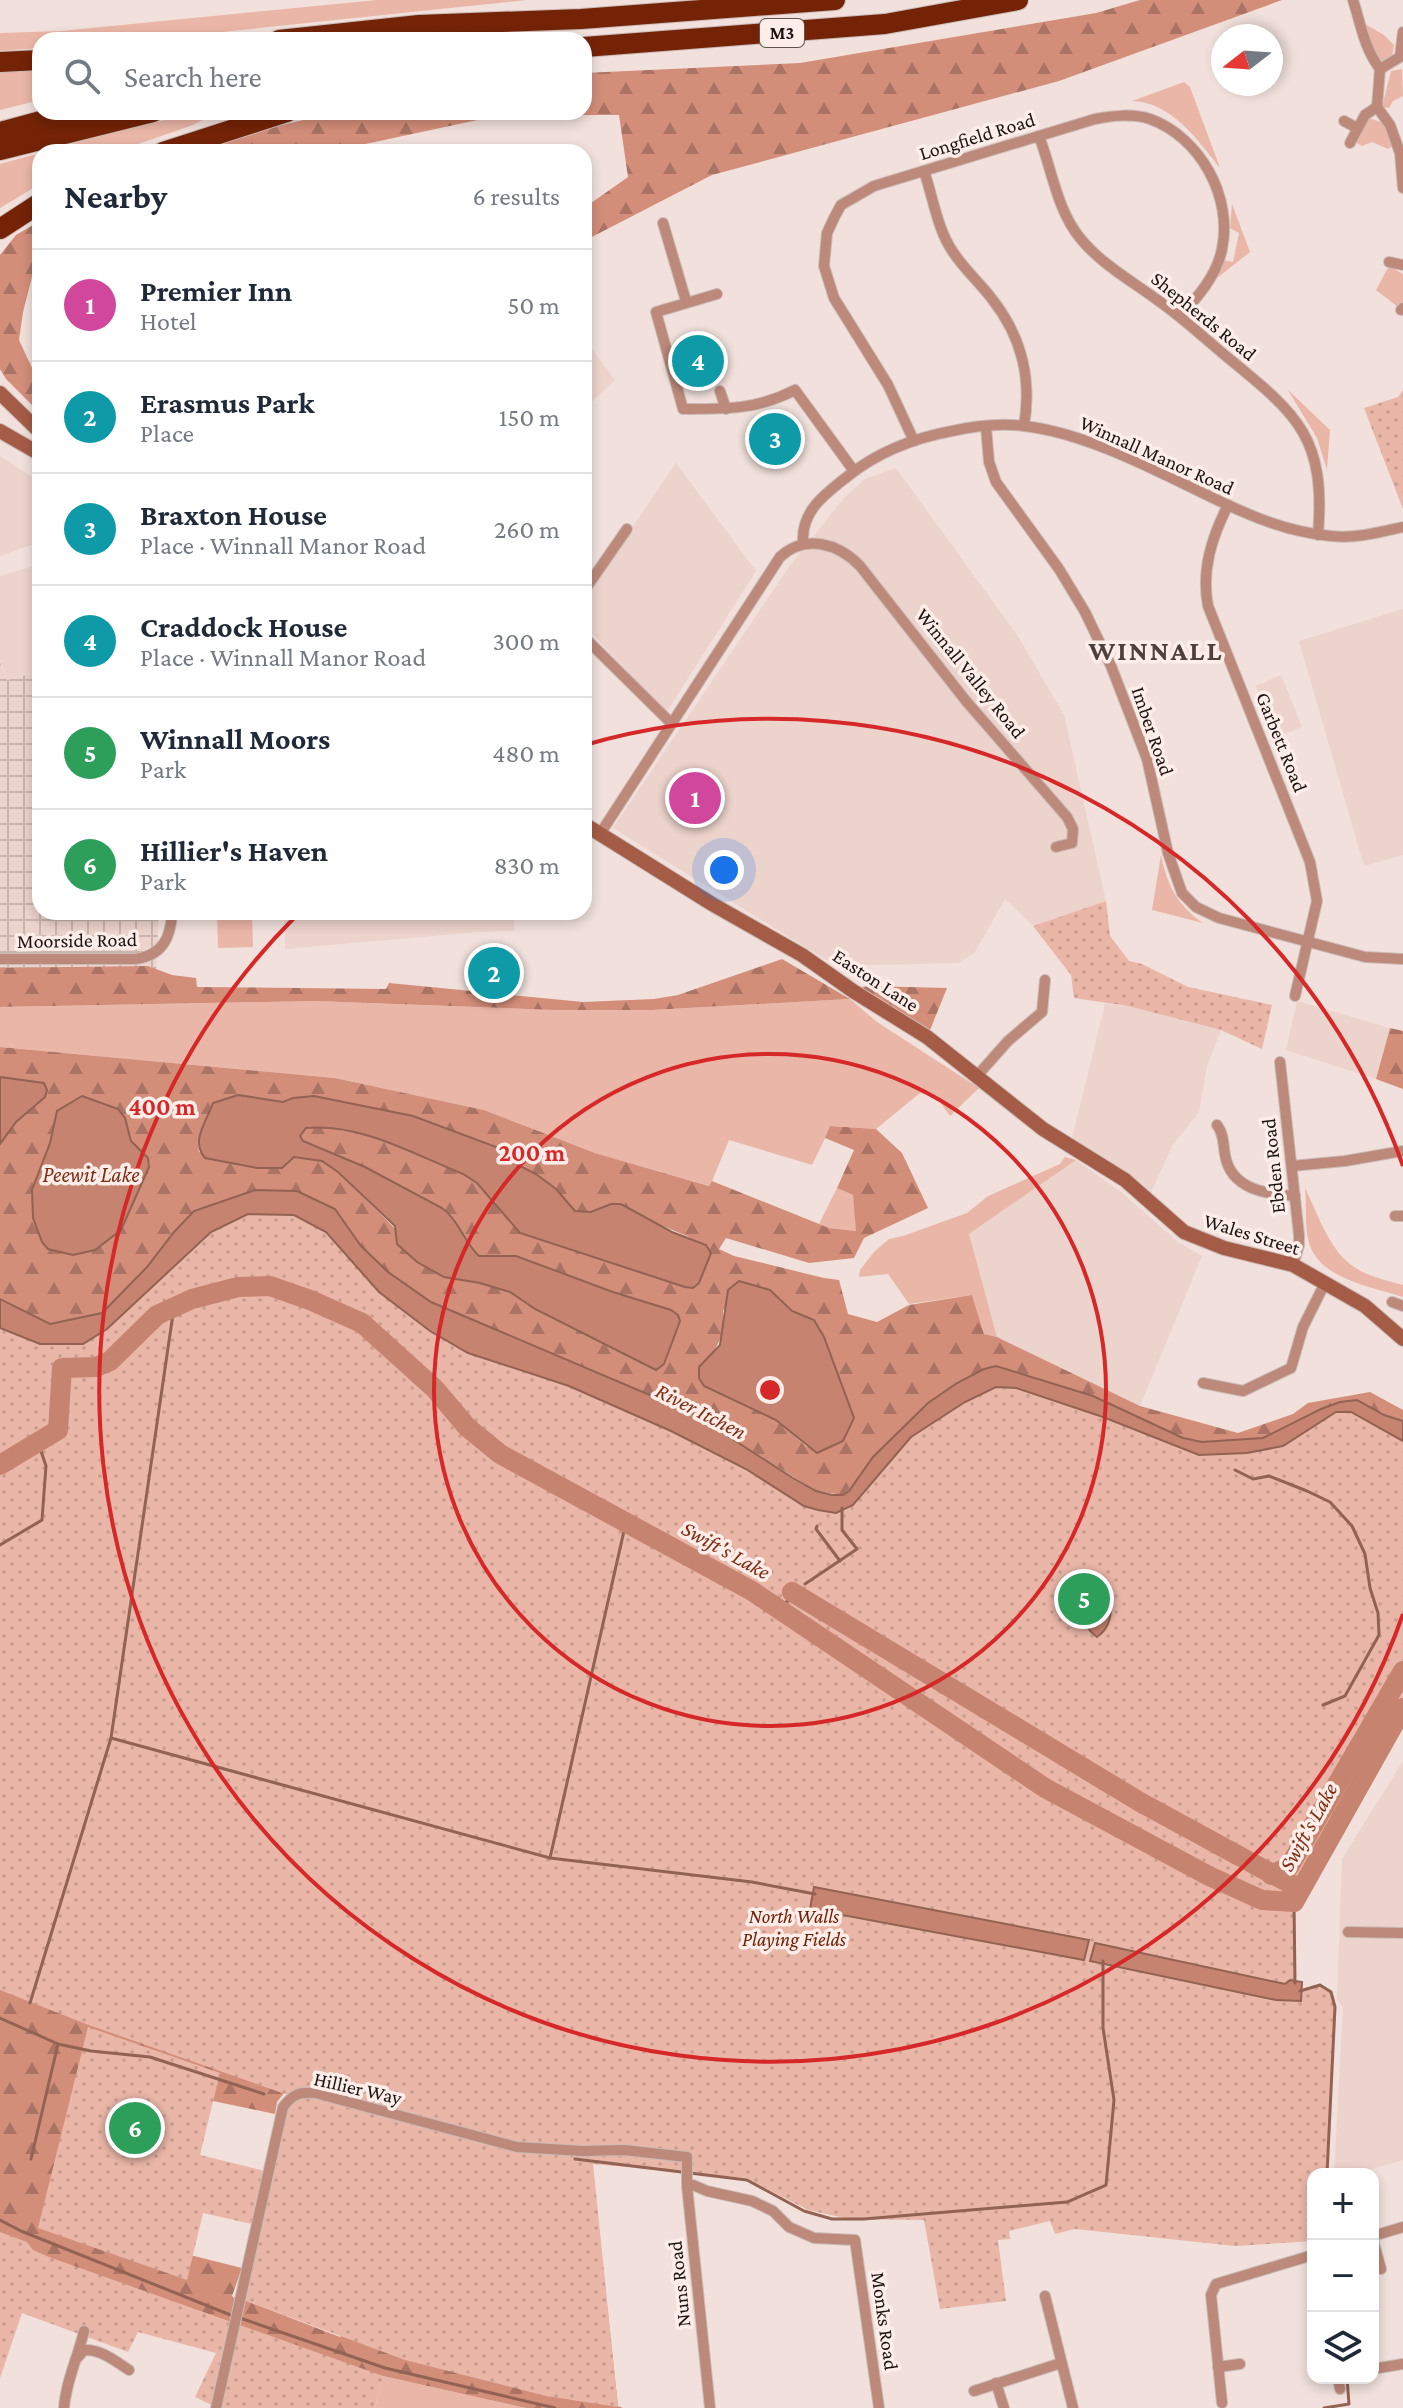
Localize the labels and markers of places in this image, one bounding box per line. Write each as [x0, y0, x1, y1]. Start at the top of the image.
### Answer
pin: 4 [672, 331, 724, 391]
pin: 3 [749, 409, 801, 469]
pin: 1 [669, 768, 721, 828]
pin: 2 [468, 943, 520, 1003]
centre of rings [756, 1376, 784, 1404]
pin: 5 [1058, 1569, 1110, 1629]
pin: 6 [109, 2098, 161, 2158]

